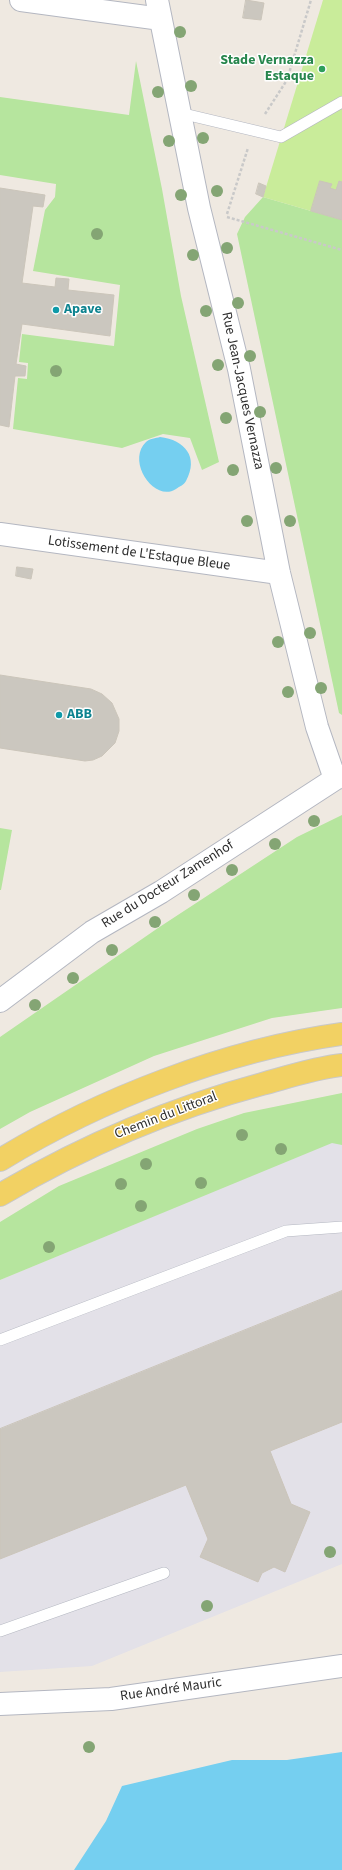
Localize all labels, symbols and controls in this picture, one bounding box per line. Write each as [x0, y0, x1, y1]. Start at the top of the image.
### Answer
place label: Stade Vernazza Estaque [220, 53, 314, 86]
marker: Stade Vernazza Estaque [317, 64, 327, 74]
place label: Apave [64, 302, 102, 318]
marker: Apave [51, 305, 61, 315]
street label: Rue Jean-Jacques Vernazza [217, 311, 267, 471]
street label: Lotissement de L'Estaque Bleue [47, 533, 231, 575]
place label: ABB [67, 707, 92, 723]
marker: ABB [54, 710, 64, 720]
street label: Rue du Docteur Zamenhof [99, 837, 237, 933]
street label: Chemin du Littoral [112, 1089, 220, 1143]
street label: Rue André Mauric [119, 1675, 223, 1705]

